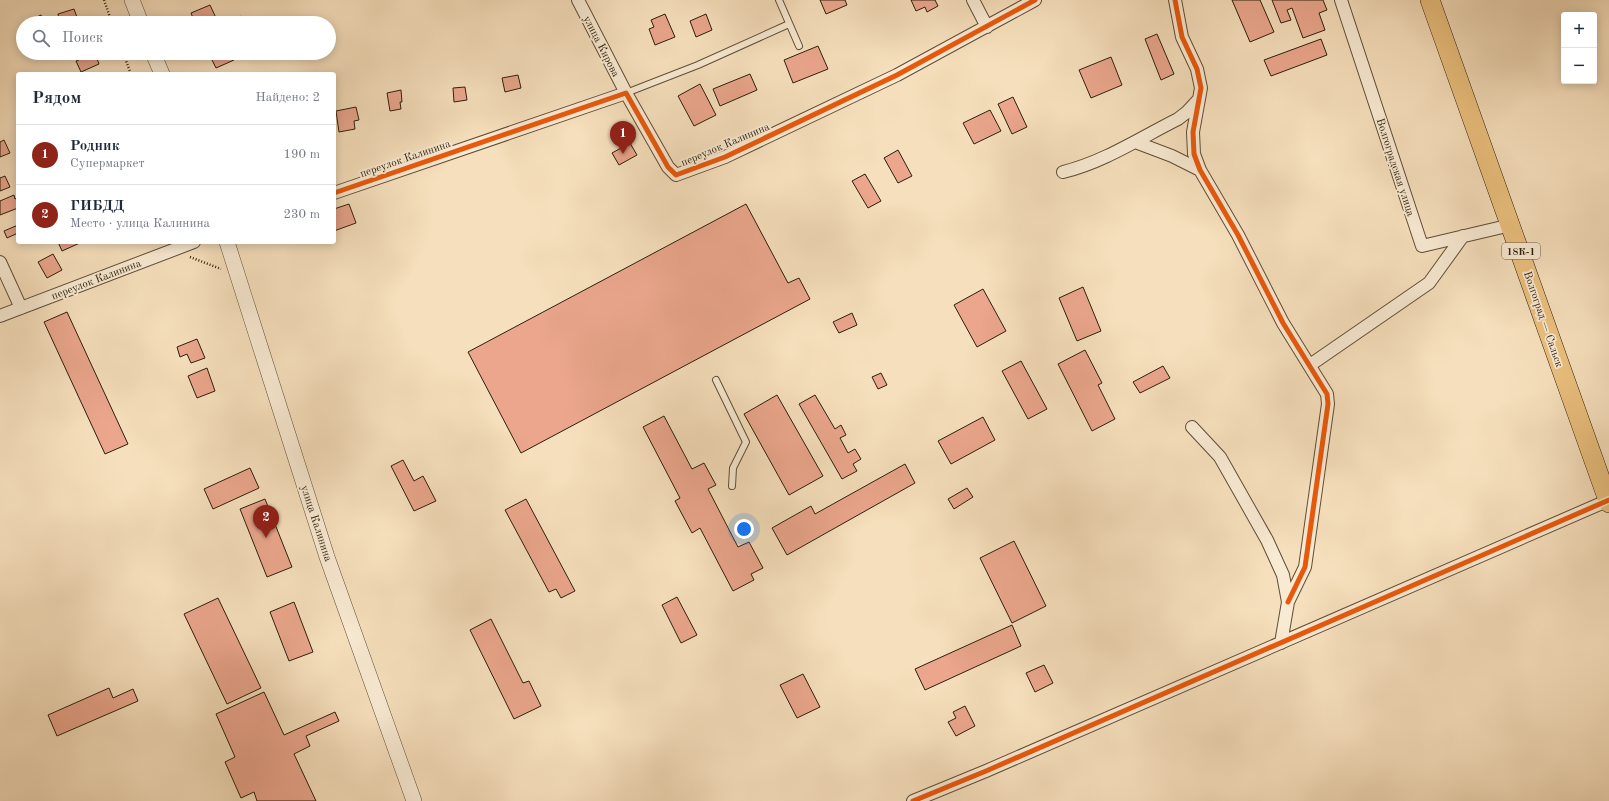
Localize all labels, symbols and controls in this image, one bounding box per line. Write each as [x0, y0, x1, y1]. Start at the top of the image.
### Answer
map controls [1561, 12, 1597, 84]
button: + [1561, 12, 1597, 48]
street label: улица Кирова [581, 14, 621, 80]
search box [16, 16, 336, 60]
icon: search [30, 27, 52, 49]
text: Поиск [62, 31, 103, 46]
button: − [1561, 48, 1597, 84]
text: Рядом [32, 90, 81, 107]
text: Найдено: 2 [256, 91, 320, 104]
street label: Волгоградская улица [1374, 117, 1416, 218]
pin: 1 [610, 121, 636, 154]
street label: переулок Калинина [680, 122, 772, 169]
text: Родник [70, 139, 120, 154]
street label: переулок Калинина [359, 139, 453, 180]
text: 1 [41, 148, 49, 161]
text: 190 m [283, 148, 320, 161]
text: Супермаркет [70, 157, 145, 170]
text: ГИБДД [70, 199, 124, 214]
text: 2 [41, 208, 49, 221]
text: 230 m [283, 208, 320, 221]
text: Место · улица Калинина [70, 217, 210, 230]
road number: 18К-1 [1502, 243, 1540, 259]
street label: переулок Калинина [50, 258, 143, 303]
street label: Волгоград — Сальск [1521, 270, 1564, 369]
street label: улица Калинина [298, 484, 333, 564]
pin: 2 [253, 505, 279, 538]
your location [734, 519, 754, 539]

